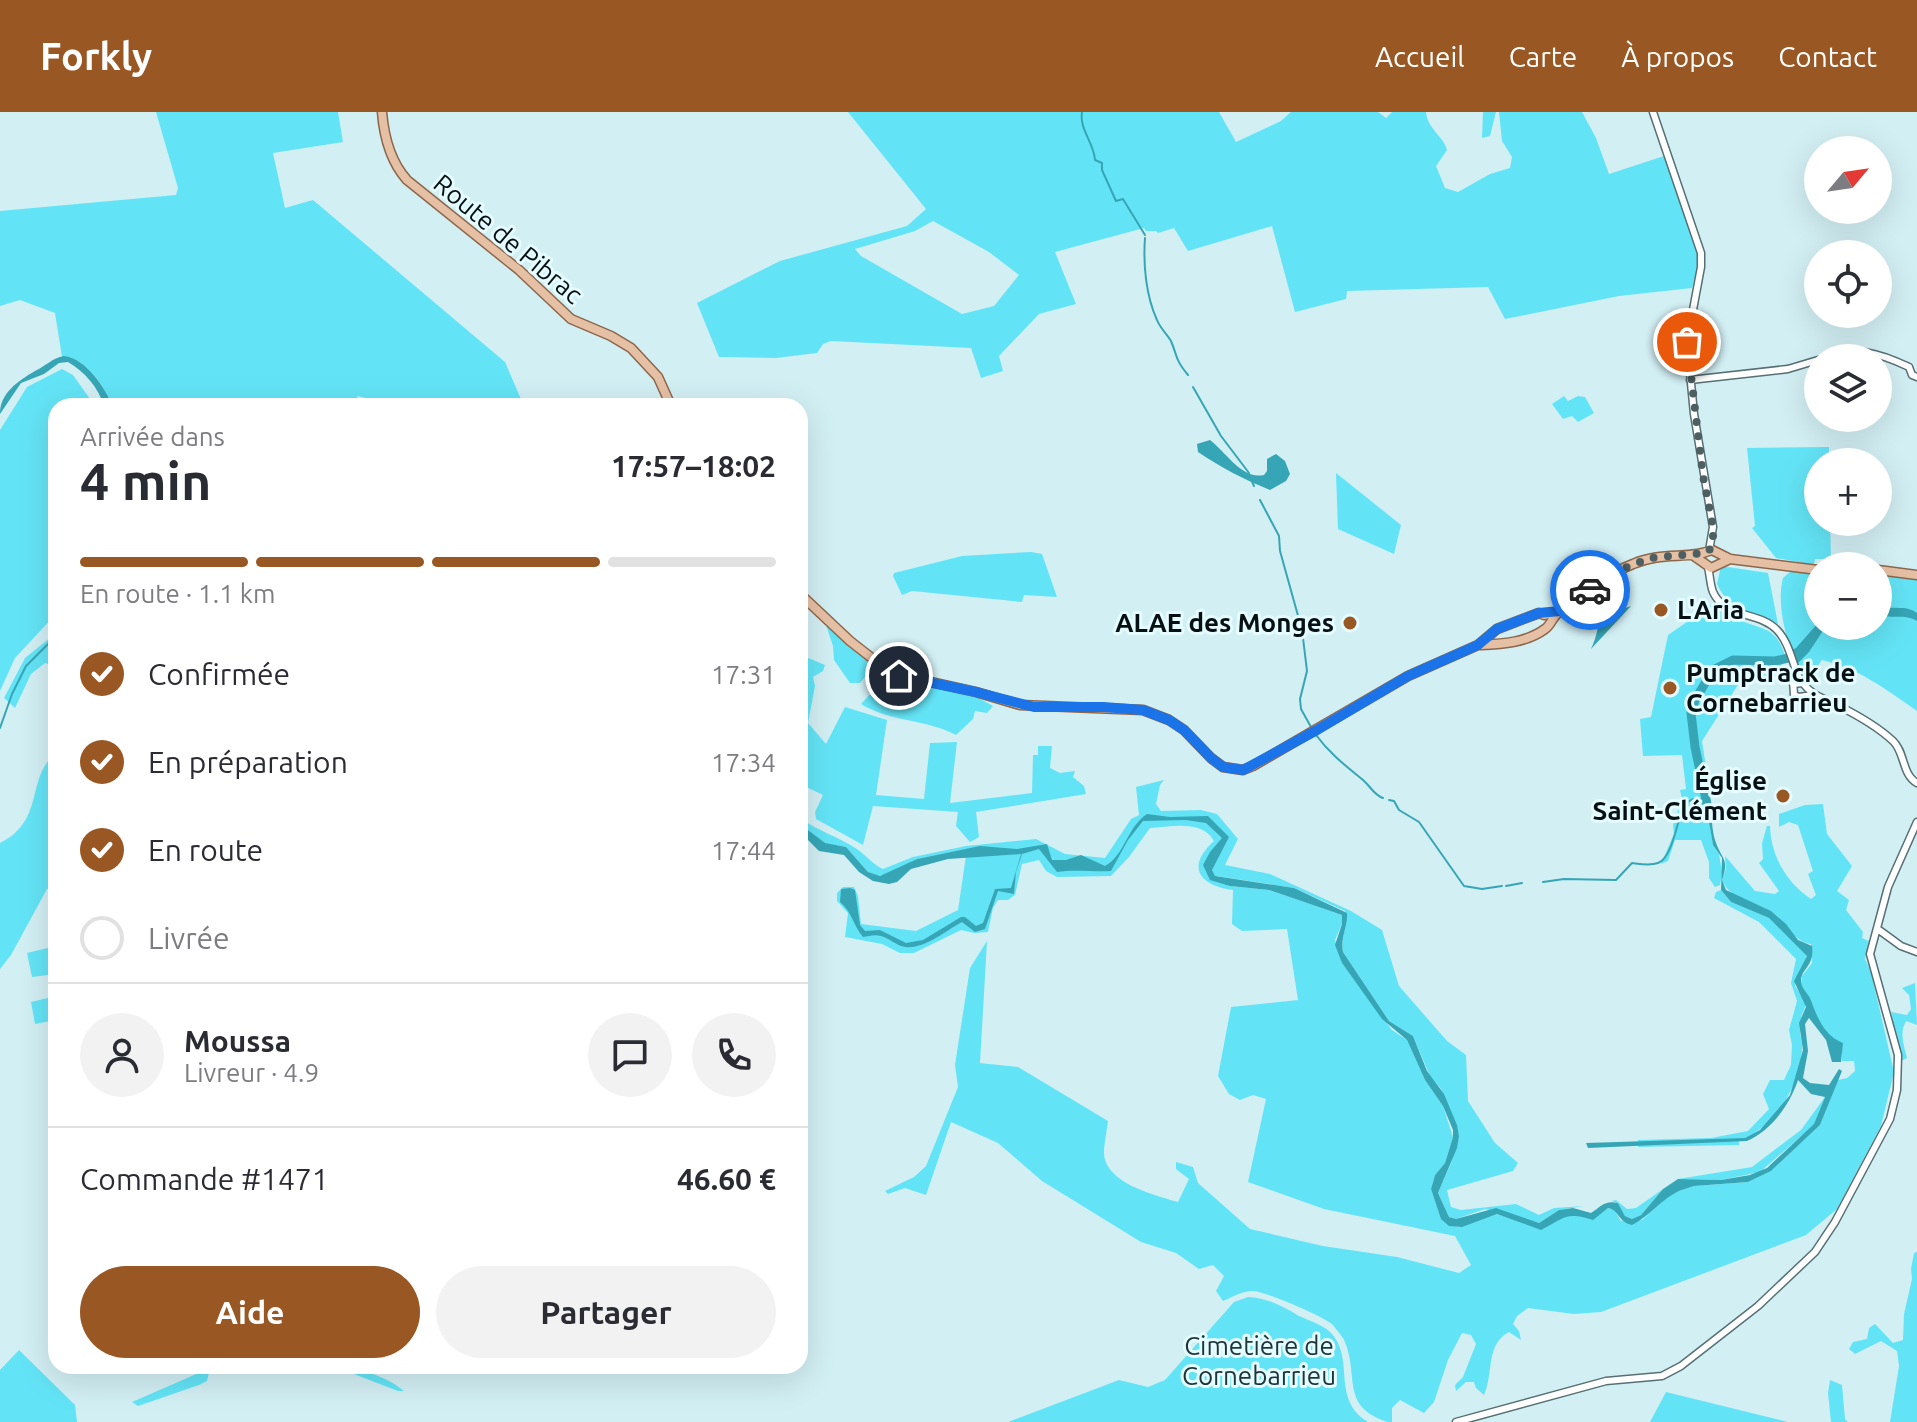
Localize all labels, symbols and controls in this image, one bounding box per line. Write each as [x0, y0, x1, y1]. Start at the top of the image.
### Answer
text: Forkly [40, 35, 152, 77]
text: Accueil [1375, 41, 1465, 72]
text: Carte [1509, 41, 1577, 72]
text: À propos [1621, 41, 1734, 72]
text: Contact [1778, 41, 1877, 72]
north arrow [1804, 136, 1892, 224]
map controls [1804, 136, 1892, 640]
street label: Route de Pibrac [428, 168, 588, 309]
button: locate [1804, 240, 1892, 328]
pin [1653, 308, 1721, 376]
icon: bag [1665, 320, 1709, 364]
button: layers [1804, 344, 1892, 432]
text: Arrivée dans [80, 422, 225, 451]
button: + [1804, 448, 1892, 536]
text: 17:57–18:02 [611, 449, 776, 483]
text: 4 min [80, 452, 211, 510]
courier [1550, 550, 1630, 630]
button: − [1804, 552, 1892, 640]
icon: car [1568, 568, 1612, 612]
text: En route · 1.1 km [80, 579, 275, 608]
place label: L'Aria [1677, 595, 1744, 624]
marker: L'Aria [1652, 601, 1670, 619]
place label: ALAE des Monges [1115, 608, 1334, 637]
marker: ALAE des Monges [1341, 614, 1359, 632]
pin [865, 642, 933, 710]
icon: check [80, 652, 124, 696]
icon: home [877, 654, 921, 698]
text: Confirmée [148, 657, 290, 691]
place label: Pumptrack de Cornebarrieu [1686, 658, 1856, 717]
text: 17:31 [711, 660, 776, 689]
marker: Pumptrack de Cornebarrieu [1661, 679, 1679, 697]
icon: check [80, 740, 124, 784]
text: En préparation [148, 745, 348, 779]
text: 17:34 [711, 748, 776, 777]
place label: Église Saint-Clément [1592, 765, 1767, 825]
marker: Église Saint-Clément [1774, 787, 1792, 805]
icon: check [80, 828, 124, 872]
text: En route [148, 833, 263, 867]
text: 17:44 [711, 836, 776, 865]
text: Livrée [148, 921, 230, 955]
button: person [80, 1013, 164, 1097]
button: chat [588, 1013, 672, 1097]
button: phone [692, 1013, 776, 1097]
text: Moussa [184, 1024, 291, 1058]
text: Livreur · 4.9 [184, 1058, 319, 1087]
text: Commande #1471 [80, 1162, 329, 1196]
text: 46.60 € [677, 1162, 776, 1196]
button: Aide [80, 1266, 420, 1358]
button: Partager [436, 1266, 776, 1358]
park label: Cimetière de Cornebarrieu [1182, 1331, 1336, 1390]

